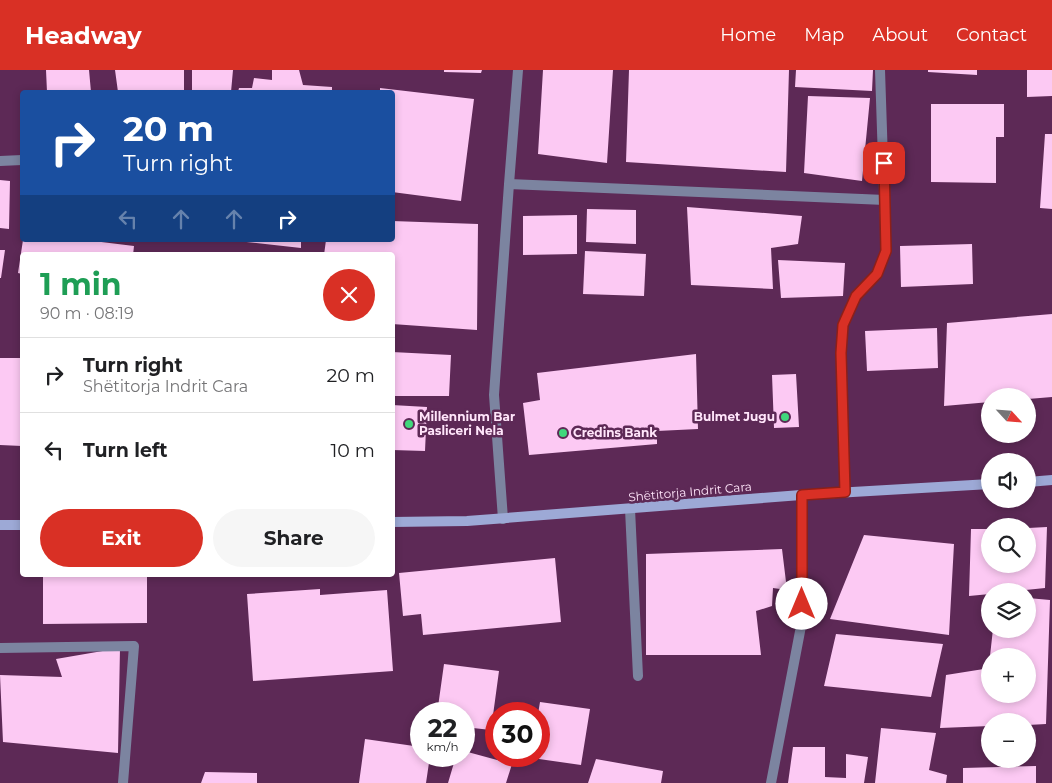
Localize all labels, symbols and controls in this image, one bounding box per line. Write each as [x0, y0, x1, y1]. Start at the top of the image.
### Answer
text: Headway [25, 21, 142, 50]
text: Home [720, 24, 776, 46]
text: Map [804, 24, 844, 46]
text: About [872, 24, 928, 46]
text: Contact [956, 24, 1027, 46]
text: 20 m [123, 107, 214, 150]
icon: right [40, 110, 105, 175]
pin [863, 142, 905, 184]
icon: arrive [870, 149, 898, 177]
text: Turn right [123, 150, 233, 177]
icon: left [114, 205, 142, 233]
icon: ahead [167, 205, 195, 233]
icon: ahead [220, 205, 248, 233]
icon: right [273, 205, 301, 233]
text: 1 min [40, 266, 121, 303]
button: close [323, 269, 375, 321]
text: 90 m · 08:19 [40, 304, 134, 323]
text: Turn right [83, 354, 183, 377]
icon: right [40, 361, 68, 389]
text: 20 m [327, 364, 375, 387]
text: Shëtitorja Indrit Cara [83, 377, 248, 396]
north arrow [981, 388, 1036, 442]
map controls [981, 388, 1036, 768]
place label: Millennium Bar Pasliceri Nela [419, 409, 515, 438]
place label: Bulmet Jugu [694, 409, 775, 424]
marker: Bulmet Jugu [779, 411, 791, 423]
marker: Millennium Bar Pasliceri Nela [403, 418, 415, 430]
place label: Credins Bank [573, 425, 657, 440]
marker: Credins Bank [557, 427, 569, 439]
icon: left [40, 436, 68, 464]
text: Turn left [83, 439, 168, 462]
text: 10 m [330, 439, 375, 462]
button: sound [981, 453, 1036, 508]
street label: Shëtitorja Indrit Cara [628, 479, 752, 504]
button: Exit [40, 509, 203, 567]
button: Share [213, 509, 375, 567]
button: search [981, 518, 1036, 573]
position arrow [775, 577, 827, 629]
button: layers [981, 583, 1036, 638]
button: + [981, 648, 1036, 703]
speed limit sign: 30 [485, 702, 550, 767]
text: 22 [428, 713, 457, 743]
button: − [981, 713, 1036, 768]
text: km/h [426, 739, 459, 754]

